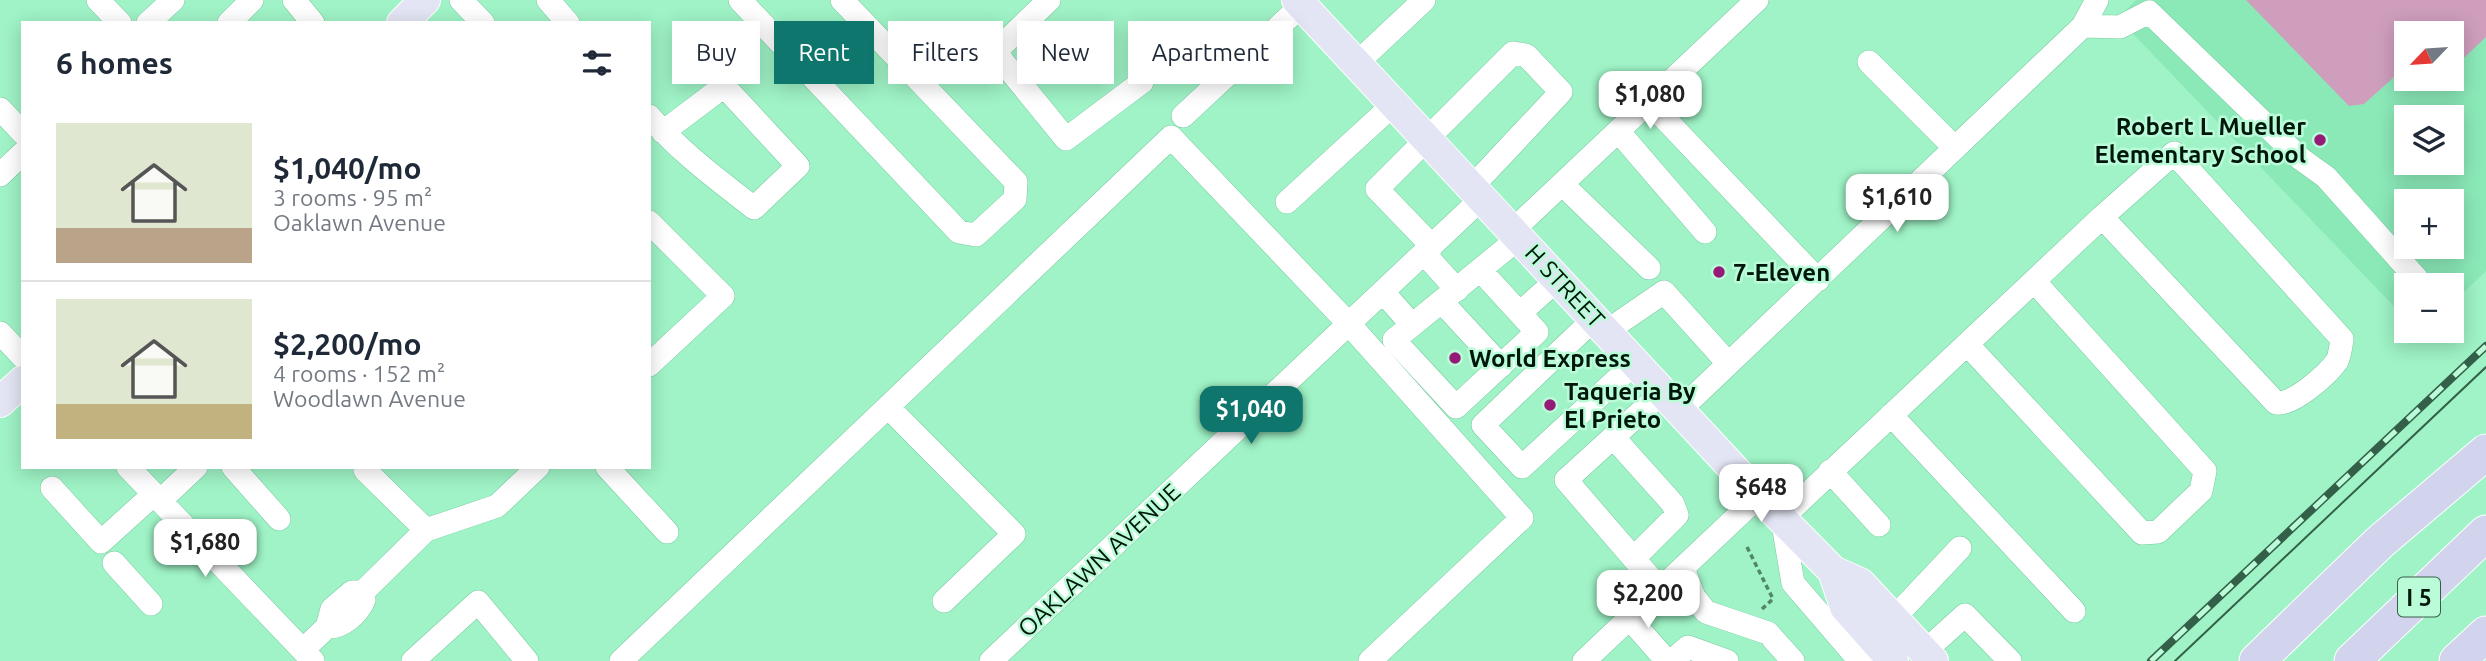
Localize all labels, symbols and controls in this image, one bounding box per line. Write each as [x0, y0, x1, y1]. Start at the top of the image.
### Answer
chip: Buy [672, 21, 760, 84]
chip: Rent [774, 21, 874, 84]
chip: Filters [888, 21, 1003, 84]
chip: New [1017, 21, 1114, 84]
chip: Apartment [1128, 21, 1293, 84]
north arrow [2394, 21, 2464, 91]
map controls [2394, 21, 2464, 343]
icon: filters [578, 44, 616, 82]
text: 6 homes [56, 46, 173, 80]
pin: $1,080 [1593, 72, 1707, 131]
text: $1,080 [1615, 81, 1685, 106]
button: layers [2394, 105, 2464, 175]
place label: Robert L Mueller Elementary School [2094, 113, 2306, 168]
marker: Robert L Mueller Elementary School [2312, 132, 2328, 148]
icon: home [112, 151, 196, 235]
text: $1,040/mo [273, 151, 422, 185]
pin: $1,610 [1840, 174, 1954, 234]
text: $1,610 [1862, 184, 1932, 209]
text: 3 rooms · 95 m² [273, 185, 432, 210]
button: + [2394, 189, 2464, 259]
text: Oaklawn Avenue [273, 210, 446, 235]
street label: H STREET [1520, 239, 1610, 333]
place label: 7-Eleven [1733, 259, 1830, 286]
marker: 7-Eleven [1711, 264, 1727, 280]
button: − [2394, 273, 2464, 343]
icon: home [112, 327, 196, 411]
text: $2,200/mo [273, 327, 422, 361]
place label: World Express [1469, 345, 1631, 372]
marker: World Express [1447, 350, 1463, 366]
text: 4 rooms · 152 m² [273, 361, 445, 386]
place label: Taqueria By El Prieto [1564, 378, 1696, 433]
text: Woodlawn Avenue [273, 386, 466, 411]
pin: $1,040 [1194, 386, 1308, 446]
text: $1,040 [1216, 396, 1286, 421]
marker: Taqueria By El Prieto [1542, 397, 1558, 413]
pin: $648 [1720, 464, 1802, 524]
text: $648 [1735, 474, 1787, 499]
street label: OAKLAWN AVENUE [1012, 478, 1186, 642]
pin: $1,680 [148, 520, 262, 579]
text: $1,680 [170, 529, 240, 554]
pin: $2,200 [1591, 570, 1705, 630]
road number: I 5 [2398, 578, 2440, 617]
text: $2,200 [1613, 580, 1683, 605]

